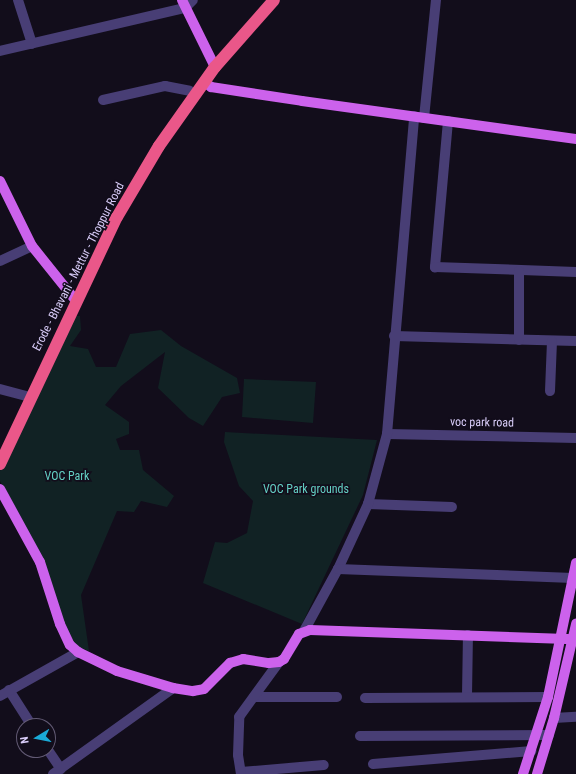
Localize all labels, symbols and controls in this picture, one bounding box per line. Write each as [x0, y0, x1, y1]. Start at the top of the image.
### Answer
street label: Erode - Bhavani - Mettur - Thoppur Road [30, 180, 128, 354]
street label: voc park road [450, 415, 514, 431]
park label: VOC Park [45, 470, 89, 484]
park label: VOC Park grounds [263, 483, 349, 497]
north arrow [16, 718, 56, 758]
text: N [18, 736, 32, 744]

